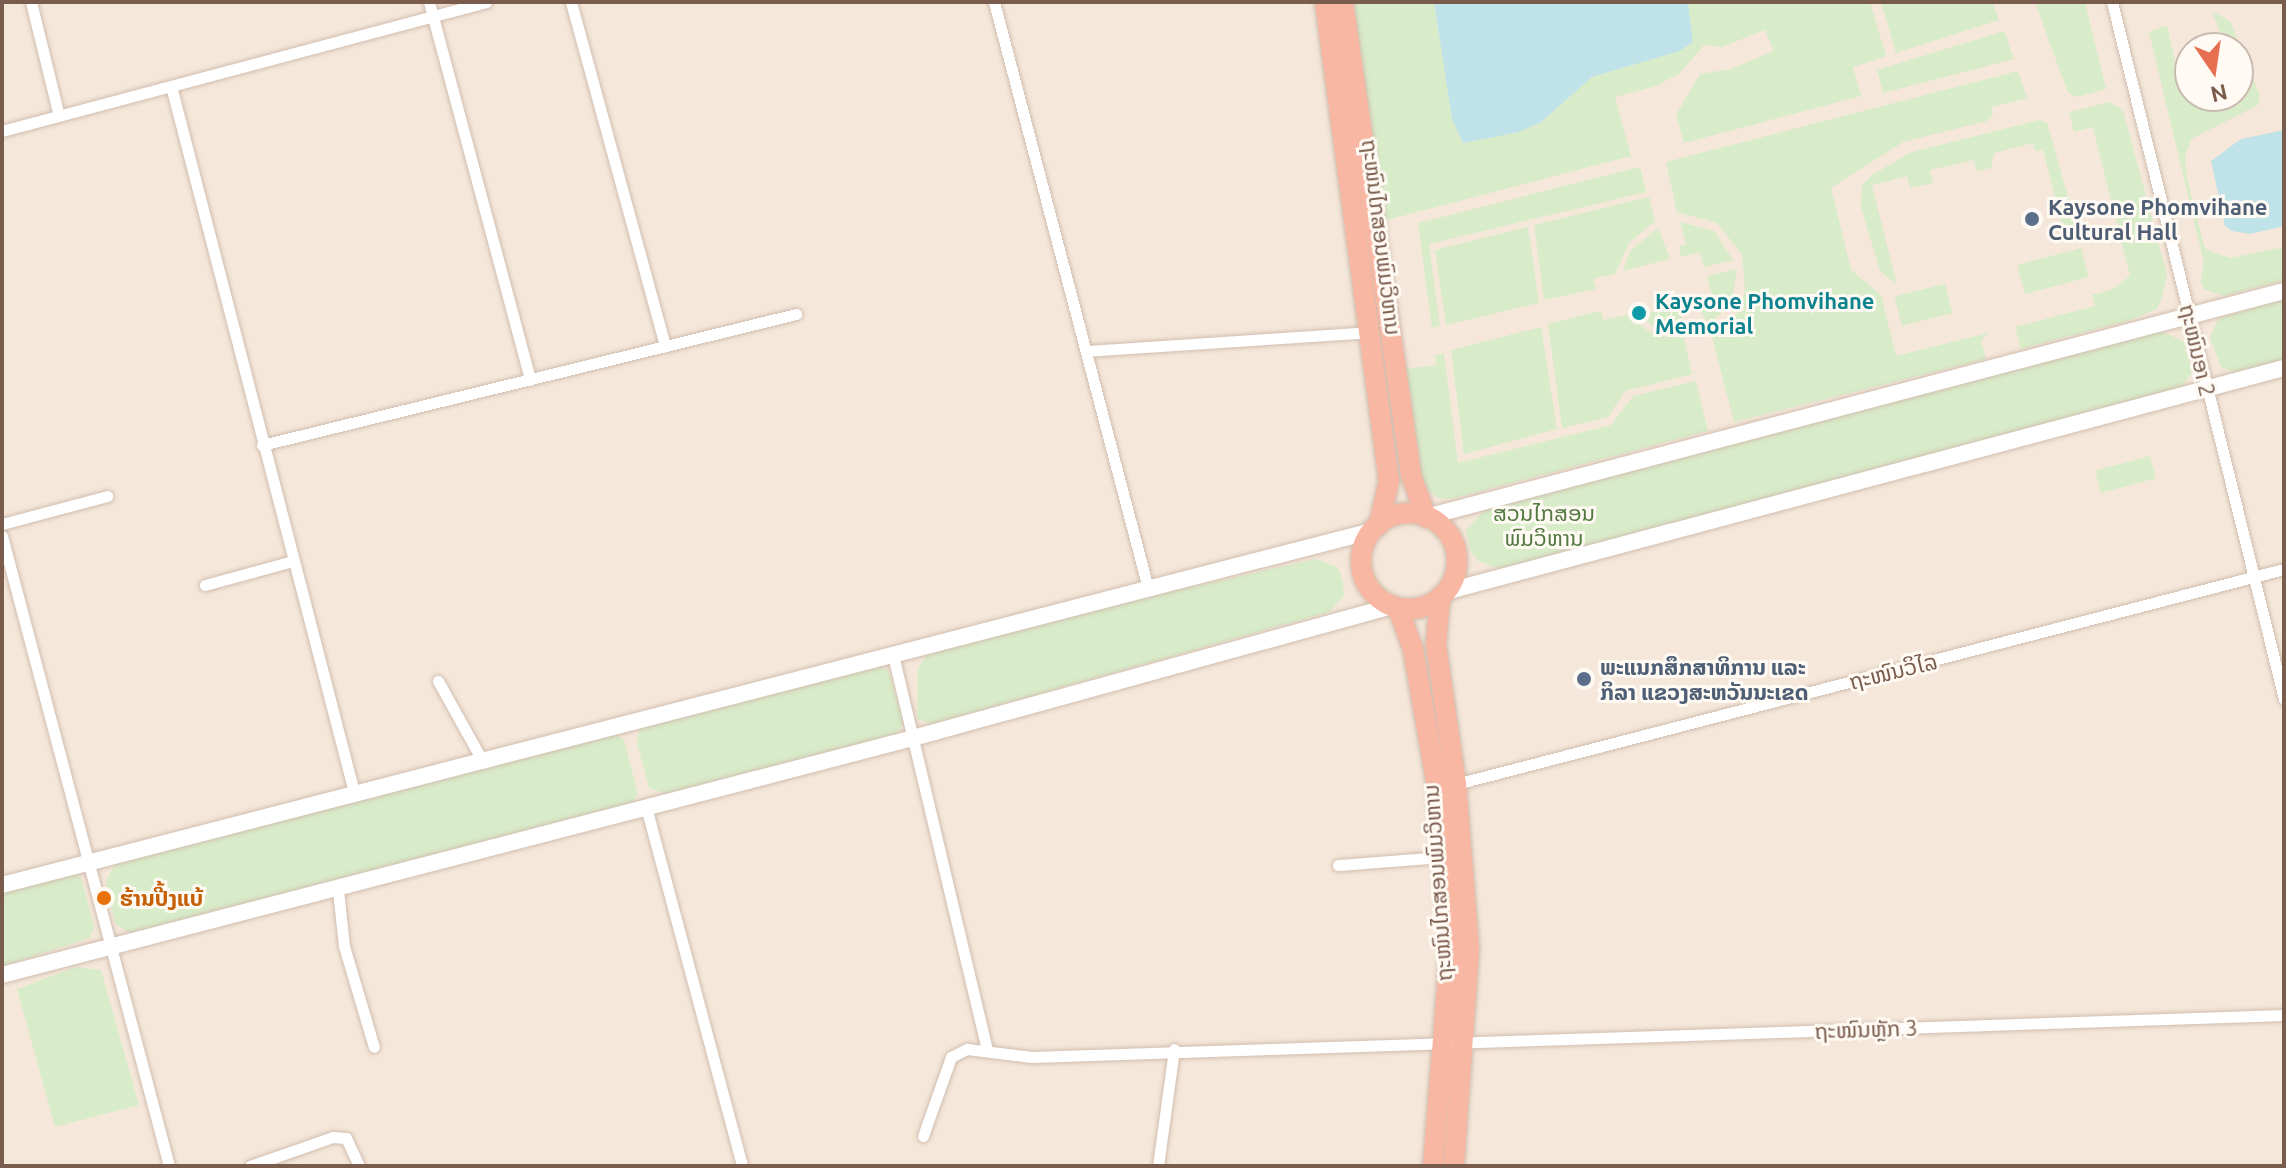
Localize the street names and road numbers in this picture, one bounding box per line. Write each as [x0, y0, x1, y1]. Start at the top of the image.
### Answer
street label: ຖະໜົນໄກສອນພົມວິຫານ [1357, 137, 1407, 337]
street label: ຖະໜົນອາ 2 [2175, 301, 2221, 399]
street label: ຖະໜົນວິໄລ [1846, 647, 1940, 695]
street label: ຖະໜົນໄກສອນພົມວິຫານ [1417, 784, 1457, 982]
street label: ຖະໜົນຫຼັກ 3 [1814, 1014, 1918, 1044]

